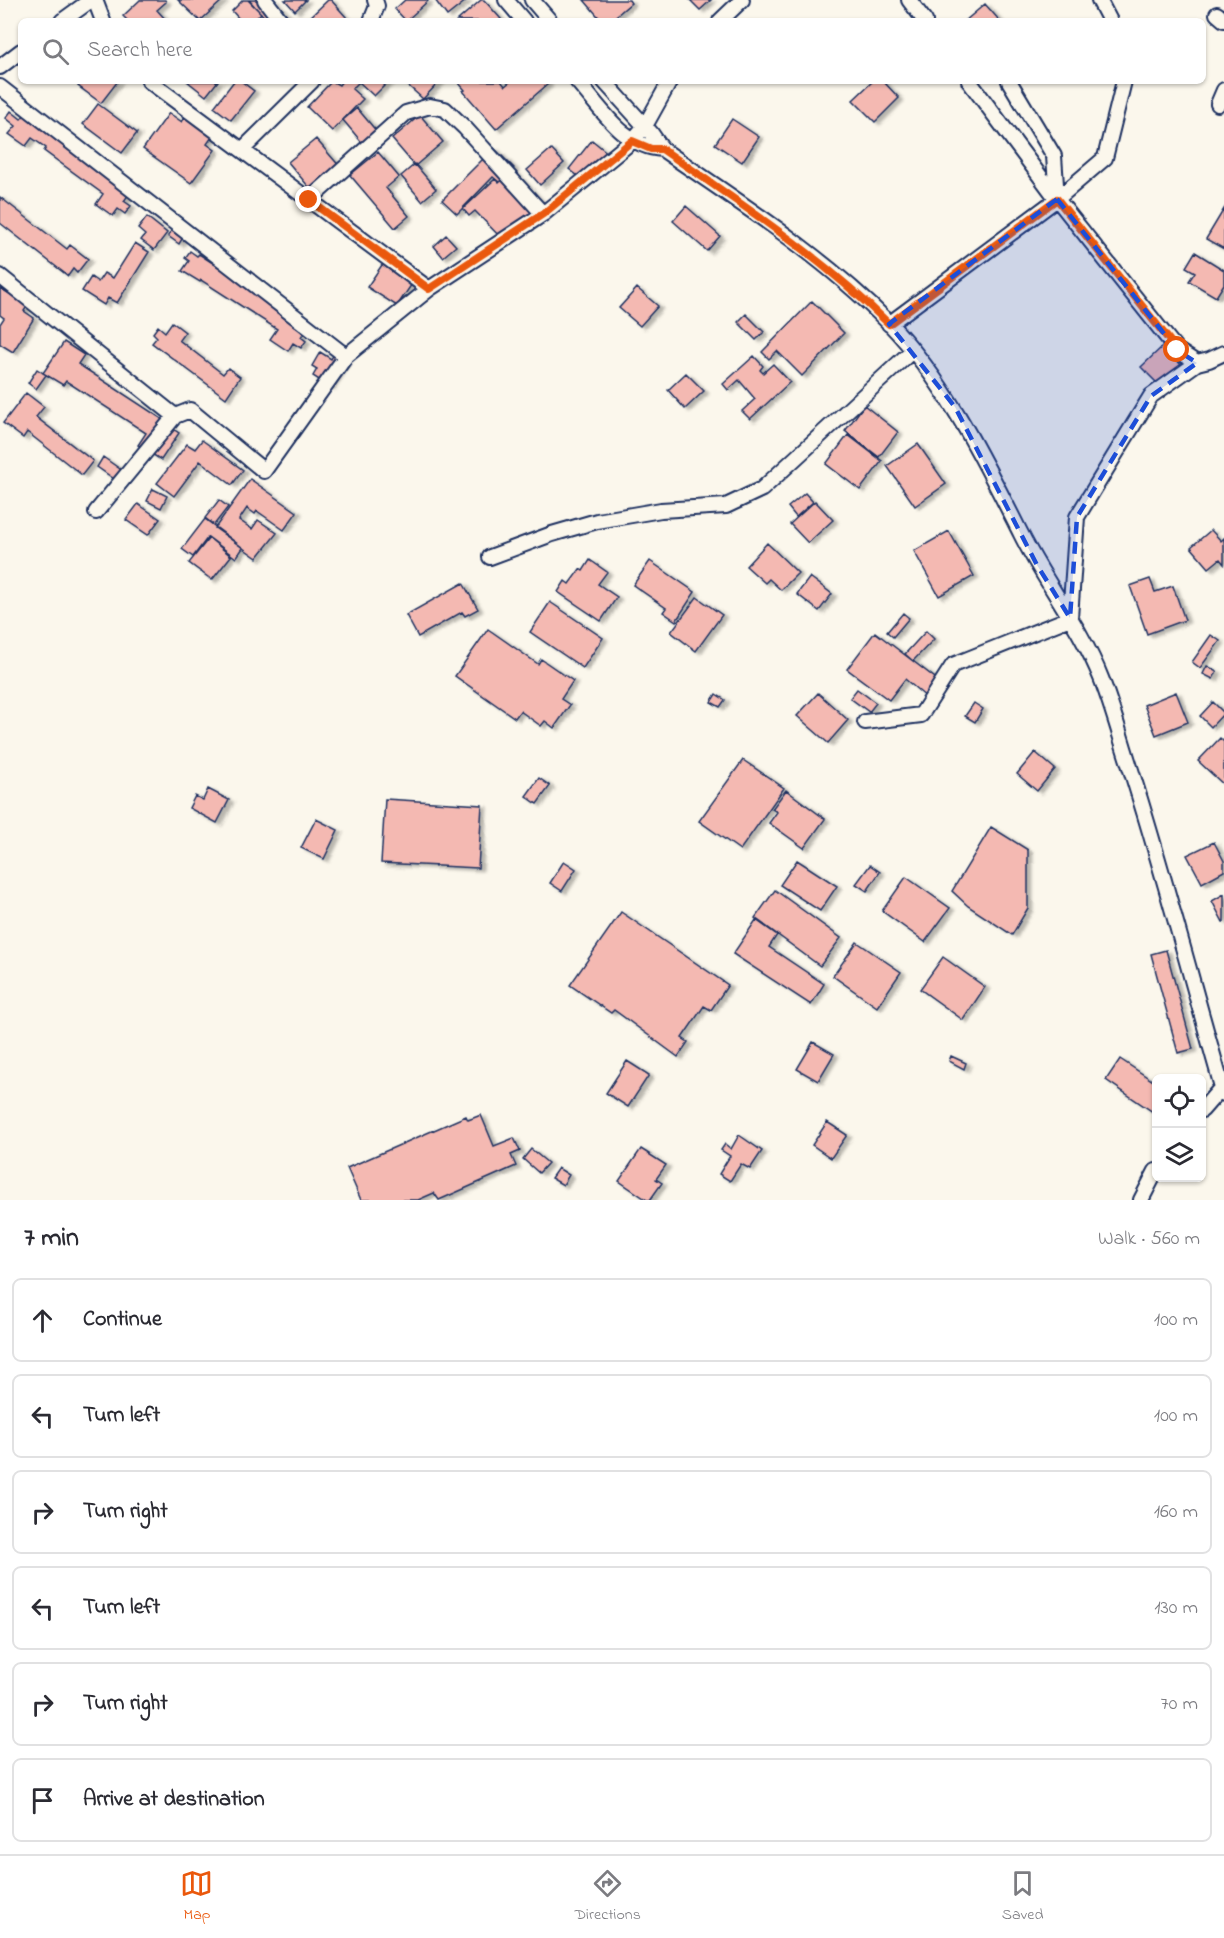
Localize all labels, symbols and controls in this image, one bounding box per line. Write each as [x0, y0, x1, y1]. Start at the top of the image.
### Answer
search box [18, 18, 1206, 84]
icon: search [39, 35, 72, 68]
text: Search here [87, 35, 192, 67]
route end [295, 186, 321, 212]
route start [1163, 336, 1189, 362]
map controls [1152, 1074, 1206, 1182]
button: locate [1152, 1074, 1206, 1128]
button: layers [1152, 1128, 1206, 1182]
text: 7 min [24, 1220, 79, 1258]
text: Walk · 560 m [1098, 1225, 1200, 1254]
icon: ahead [26, 1304, 59, 1337]
text: Continue [83, 1304, 162, 1336]
text: 100 m [1154, 1306, 1198, 1335]
icon: left [26, 1400, 59, 1433]
text: Turn left [83, 1400, 160, 1432]
text: 100 m [1154, 1402, 1198, 1431]
icon: right [26, 1496, 59, 1529]
text: Turn right [83, 1496, 168, 1528]
text: 160 m [1154, 1498, 1198, 1527]
icon: left [26, 1592, 59, 1625]
text: Turn left [83, 1592, 160, 1624]
text: 130 m [1154, 1594, 1198, 1623]
icon: right [26, 1688, 59, 1721]
text: Turn right [83, 1688, 168, 1720]
text: 70 m [1161, 1690, 1198, 1719]
icon: arrive [26, 1784, 59, 1817]
text: Arrive at destination [83, 1784, 265, 1816]
tab: Map [180, 1867, 213, 1927]
tab: Directions [574, 1867, 641, 1927]
tab: Saved [1002, 1867, 1044, 1927]

